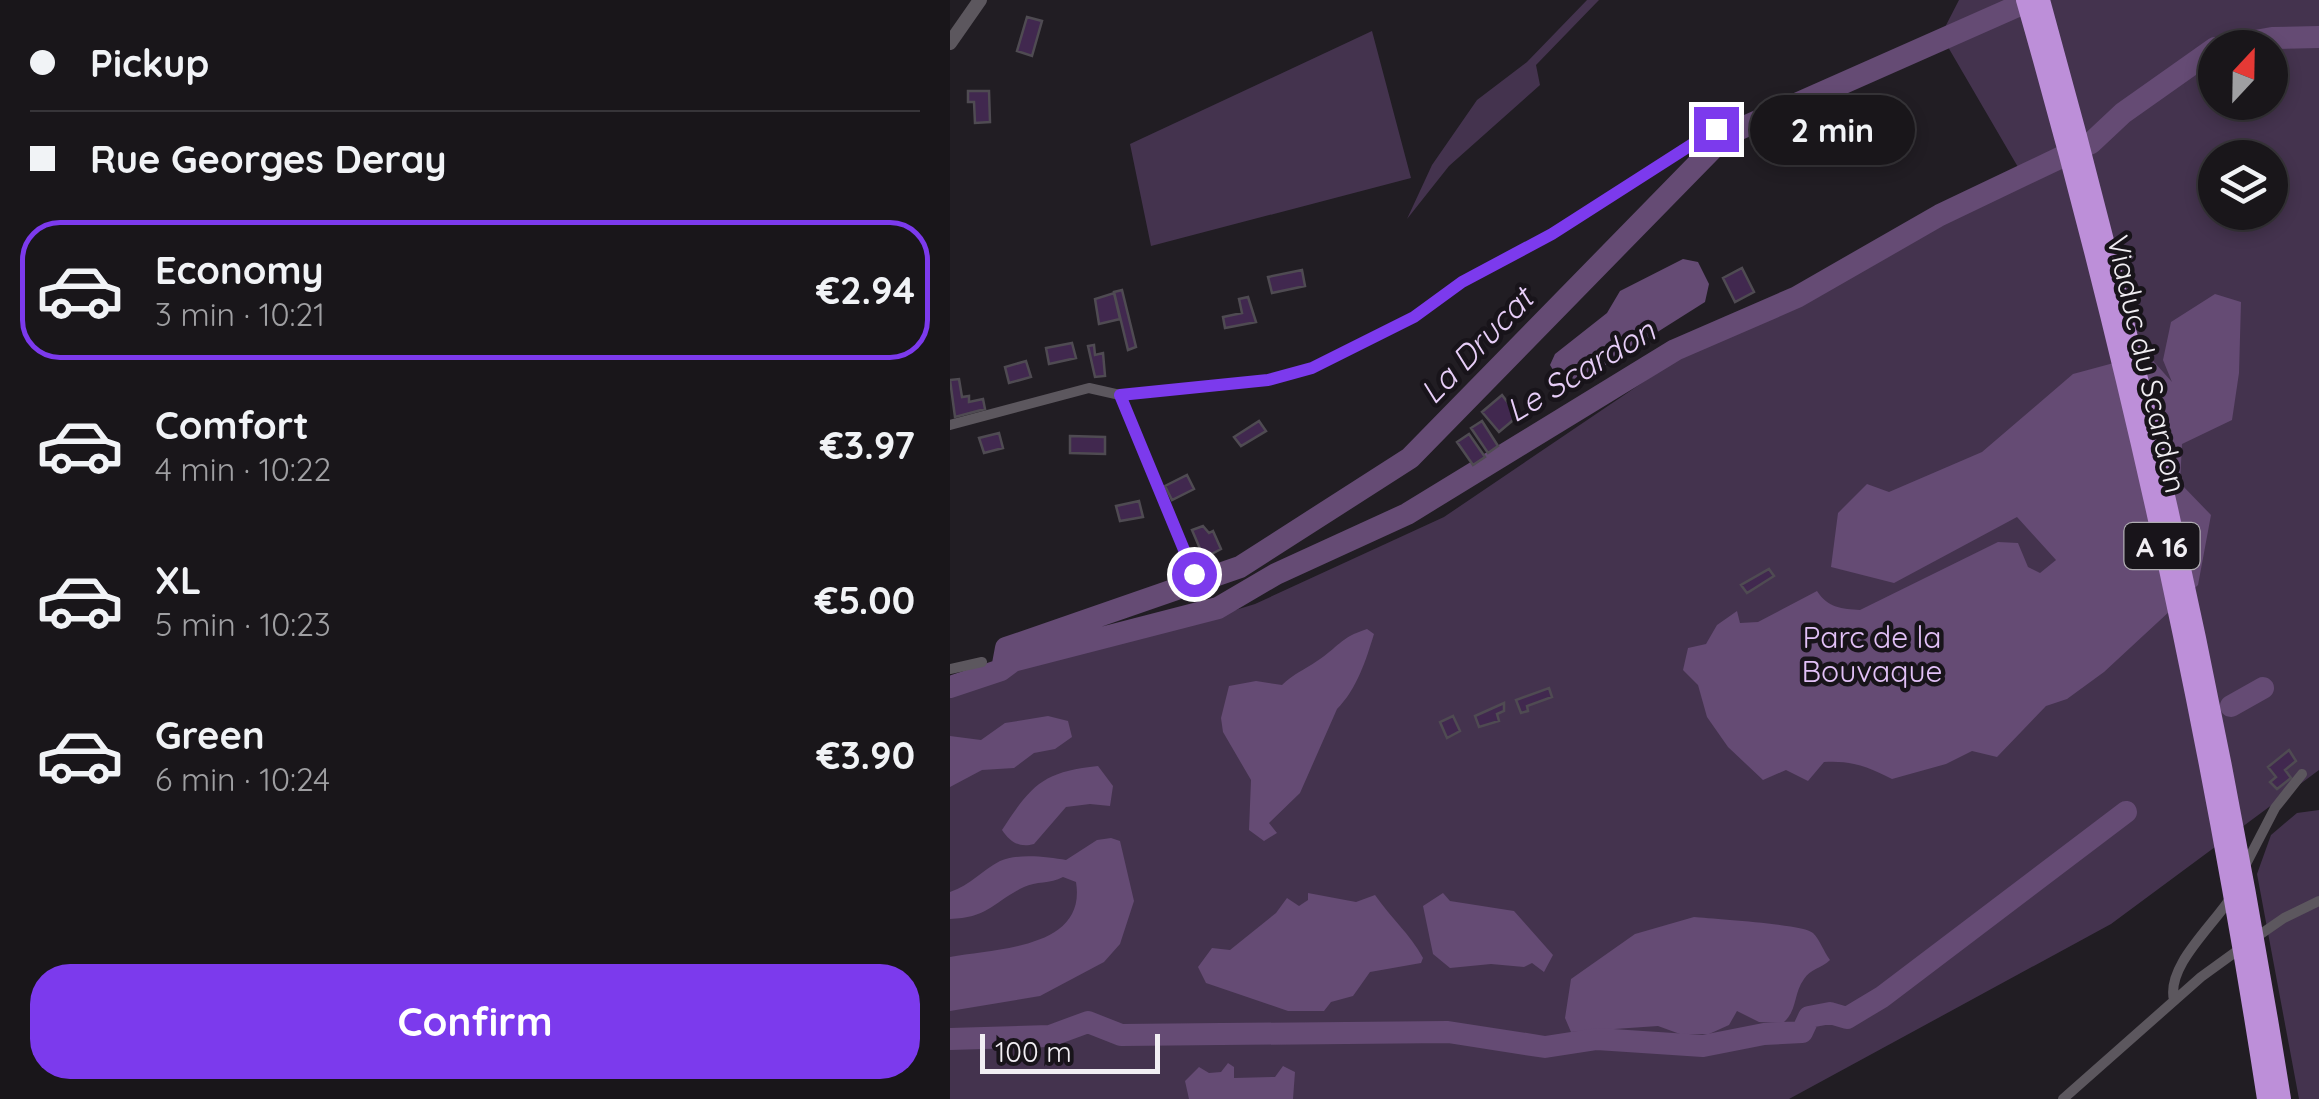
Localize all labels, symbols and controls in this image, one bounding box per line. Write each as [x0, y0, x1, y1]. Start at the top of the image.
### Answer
north arrow [2198, 30, 2288, 120]
map controls [2198, 30, 2288, 230]
text: Pickup [90, 39, 209, 87]
callout: 2 min [1751, 94, 1916, 164]
route end [1694, 107, 1739, 152]
text: 2 min [1791, 110, 1874, 150]
text: Rue Georges Deray [90, 135, 447, 183]
button: layers [2198, 140, 2288, 230]
street label: Viaduc du Scardon [2099, 232, 2195, 496]
icon: car [35, 245, 125, 335]
text: Economy [155, 246, 324, 294]
text: €2.94 [816, 266, 915, 314]
water label: La Drucat [1411, 277, 1543, 411]
text: 3 min · 10:21 [155, 294, 325, 334]
water label: Le Scardon [1498, 309, 1663, 430]
icon: car [35, 400, 125, 490]
text: Comfort [155, 401, 309, 449]
text: €3.97 [820, 421, 915, 469]
text: 4 min · 10:22 [155, 449, 331, 489]
road number: A 16 [2124, 523, 2200, 569]
route start [1172, 552, 1217, 597]
icon: car [35, 555, 125, 645]
text: XL [155, 556, 201, 604]
text: €5.00 [815, 576, 915, 624]
text: 5 min · 10:23 [155, 604, 331, 644]
park label: Parc de la Bouvaque [1802, 618, 1942, 690]
icon: car [35, 710, 125, 800]
text: Green [155, 711, 265, 759]
text: €3.90 [816, 731, 915, 779]
text: 6 min · 10:24 [155, 759, 330, 799]
button: Confirm [30, 964, 920, 1079]
scale bar [980, 1029, 1160, 1074]
text: 100 m [995, 1034, 1072, 1069]

